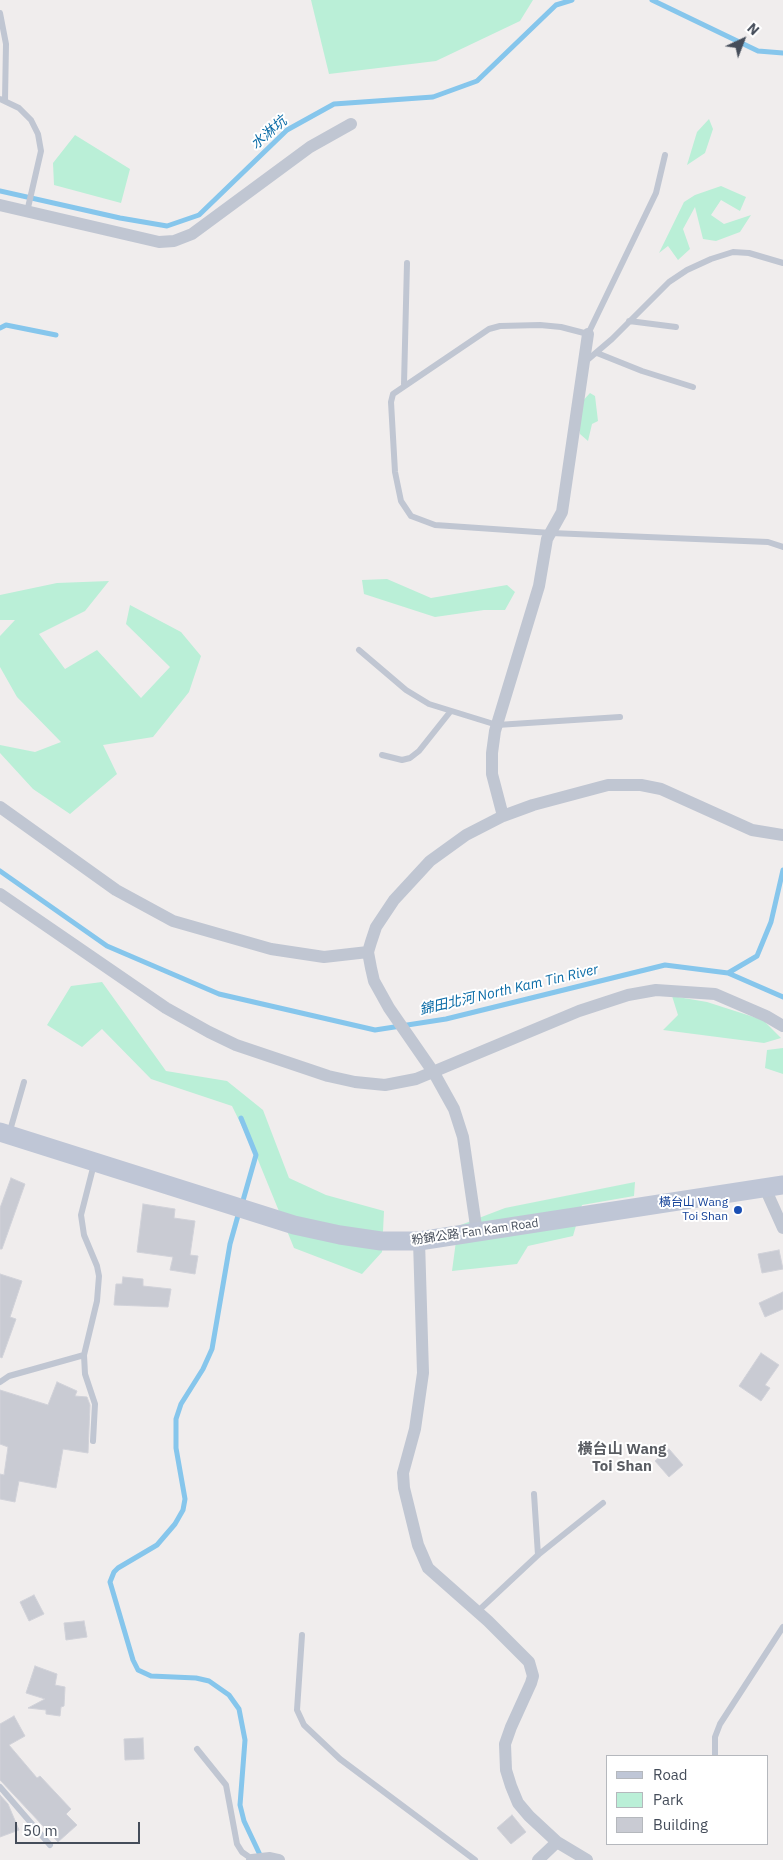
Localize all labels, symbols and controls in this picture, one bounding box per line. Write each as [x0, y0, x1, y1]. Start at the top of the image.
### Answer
north arrow [718, 15, 768, 65]
text: N [743, 19, 763, 39]
water label: 水淋坑 [248, 113, 290, 153]
water label: 錦田北河 North Kam Tin River [418, 961, 600, 1019]
place label: 橫台山 Wang Toi Shan [659, 1196, 728, 1224]
marker: 橫台山 Wang Toi Shan [732, 1204, 744, 1216]
street label: 粉錦公路 Fan Kam Road [411, 1216, 539, 1248]
district label: 橫台山 Wang Toi Shan [578, 1441, 666, 1476]
legend [606, 1755, 768, 1845]
text: Road [653, 1765, 688, 1784]
text: Park [653, 1790, 683, 1809]
scale bar [18, 1812, 142, 1844]
text: Building [653, 1815, 708, 1834]
text: 50 m [23, 1821, 58, 1840]

